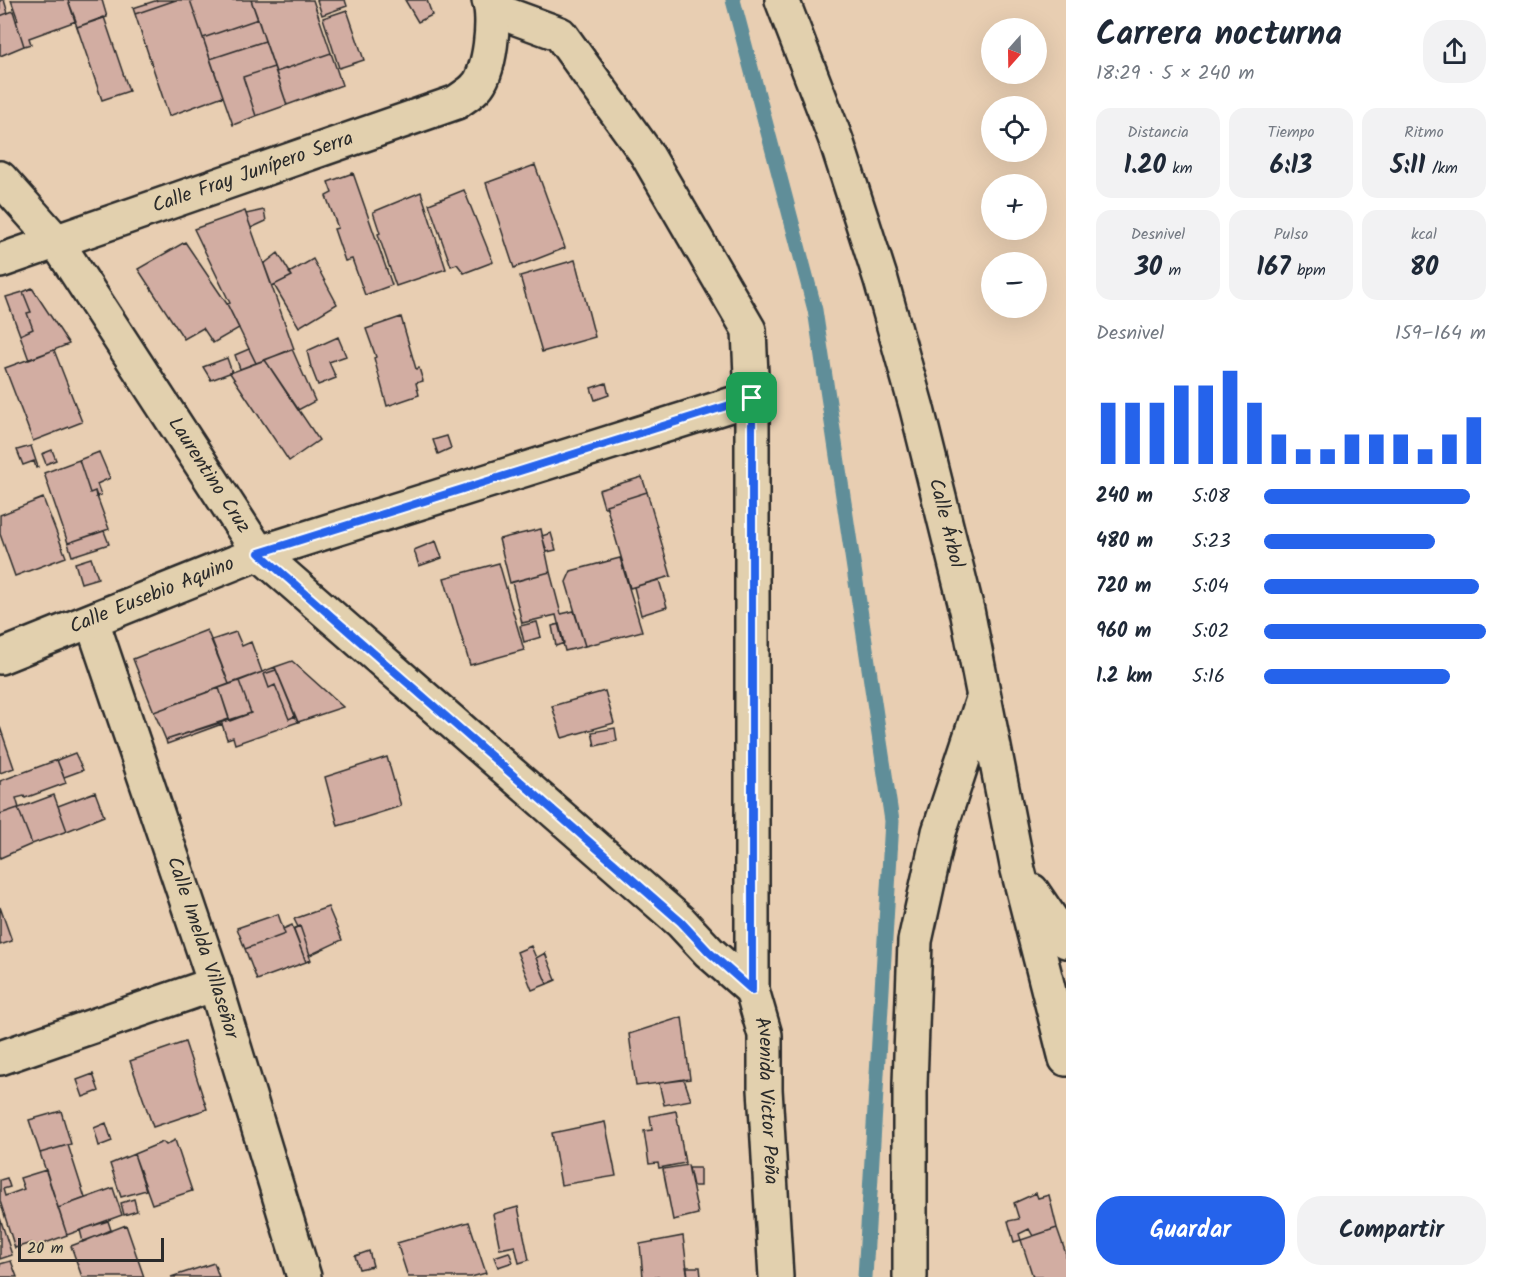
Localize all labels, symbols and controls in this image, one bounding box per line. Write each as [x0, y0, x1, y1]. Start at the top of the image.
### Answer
text: Carrera nocturna [1096, 9, 1342, 62]
north arrow [981, 18, 1047, 84]
map controls [981, 18, 1047, 318]
button: share [1423, 20, 1486, 83]
text: 18:29 · 5 × 240 m [1096, 58, 1255, 90]
button: locate [981, 96, 1047, 162]
text: Distancia [1127, 120, 1189, 145]
text: Tiempo [1267, 120, 1315, 145]
text: Ritmo [1404, 120, 1444, 145]
street label: Calle Fray Junípero Serra [148, 123, 358, 223]
text: 1.20 [1123, 145, 1166, 187]
text: 6:13 [1270, 145, 1312, 187]
text: 5:11 [1390, 145, 1425, 187]
text: km [1166, 156, 1193, 181]
text: /km [1425, 156, 1458, 181]
button: + [981, 174, 1047, 240]
text: Desnivel [1131, 222, 1185, 247]
text: Pulso [1274, 222, 1308, 247]
text: kcal [1411, 222, 1437, 247]
text: 30 [1135, 247, 1162, 289]
text: 167 [1256, 247, 1291, 289]
text: 80 [1410, 247, 1438, 289]
button: − [981, 252, 1047, 318]
text: m [1162, 258, 1181, 283]
text: bpm [1291, 258, 1326, 283]
text: Desnivel [1096, 318, 1164, 350]
text: 159–164 m [1395, 318, 1486, 350]
pin [726, 372, 777, 423]
icon: arrive [735, 381, 768, 414]
street label: Laurentino Cruz [159, 411, 258, 540]
street label: Calle Árbol [919, 475, 972, 572]
text: 240 m [1096, 481, 1153, 513]
text: 5:08 [1192, 481, 1230, 513]
text: 480 m [1096, 526, 1153, 558]
text: 5:23 [1192, 526, 1231, 558]
street label: Calle Eusebio Aquino [65, 548, 239, 643]
text: 720 m [1096, 571, 1151, 603]
text: 5:04 [1192, 571, 1229, 603]
text: 960 m [1096, 616, 1151, 648]
text: 5:02 [1192, 616, 1229, 648]
text: 1.2 km [1096, 661, 1152, 693]
text: 5:16 [1192, 661, 1225, 693]
street label: Calle Imelda Villaseñor [157, 853, 247, 1044]
street label: Avenida Victor Peña [745, 1013, 787, 1185]
button: Guardar [1096, 1196, 1285, 1265]
button: Compartir [1297, 1196, 1486, 1265]
scale bar [18, 1235, 164, 1262]
text: 20 m [27, 1236, 63, 1261]

